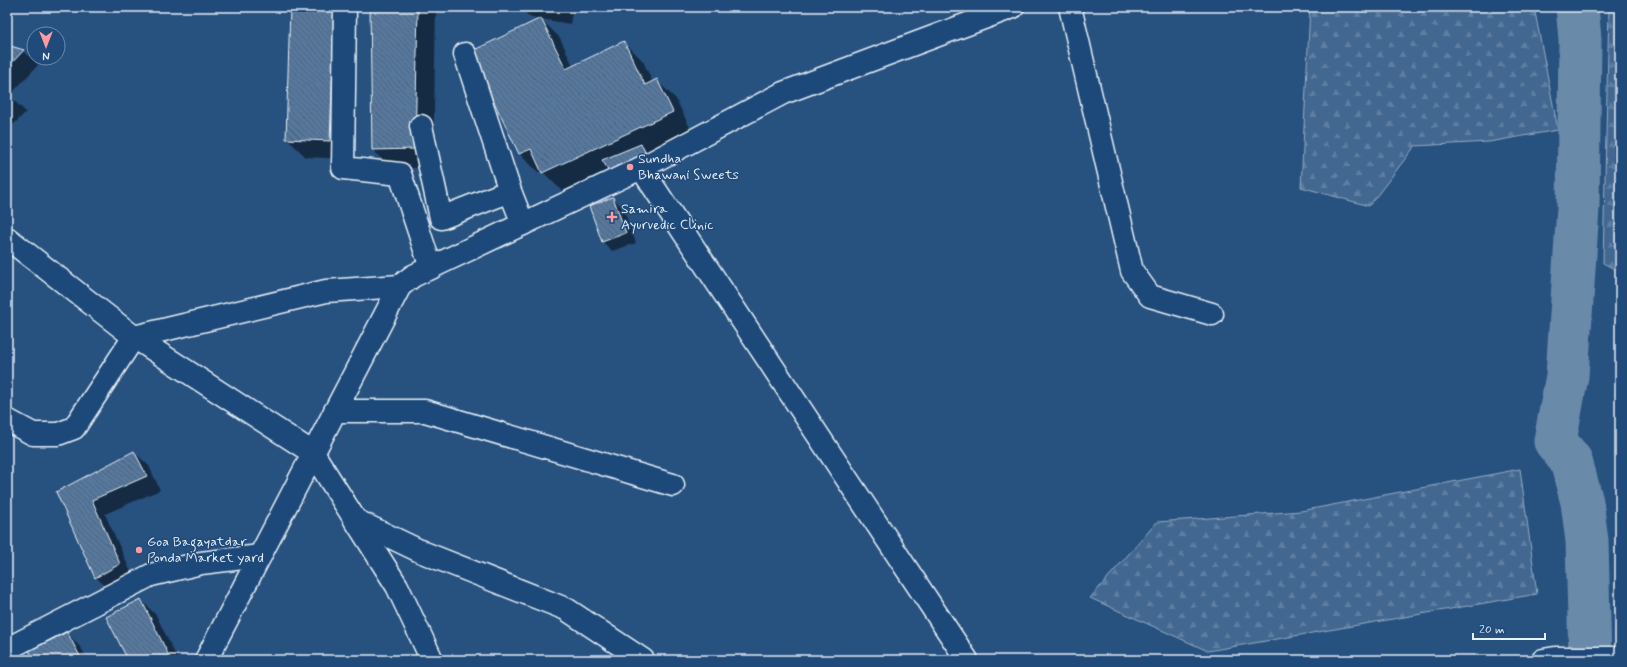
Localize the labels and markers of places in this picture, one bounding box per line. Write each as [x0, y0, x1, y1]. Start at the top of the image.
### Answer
place label: Sundha Bhawani Sweets [638, 150, 739, 184]
marker: Sundha Bhawani Sweets [625, 162, 635, 172]
place label: Samira Ayurvedic Clinic [621, 200, 714, 234]
marker: Samira Ayurvedic Clinic [606, 211, 618, 223]
place label: Goa Bagayatdar Ponda Market yard [147, 533, 264, 567]
marker: Goa Bagayatdar Ponda Market yard [134, 545, 144, 555]

